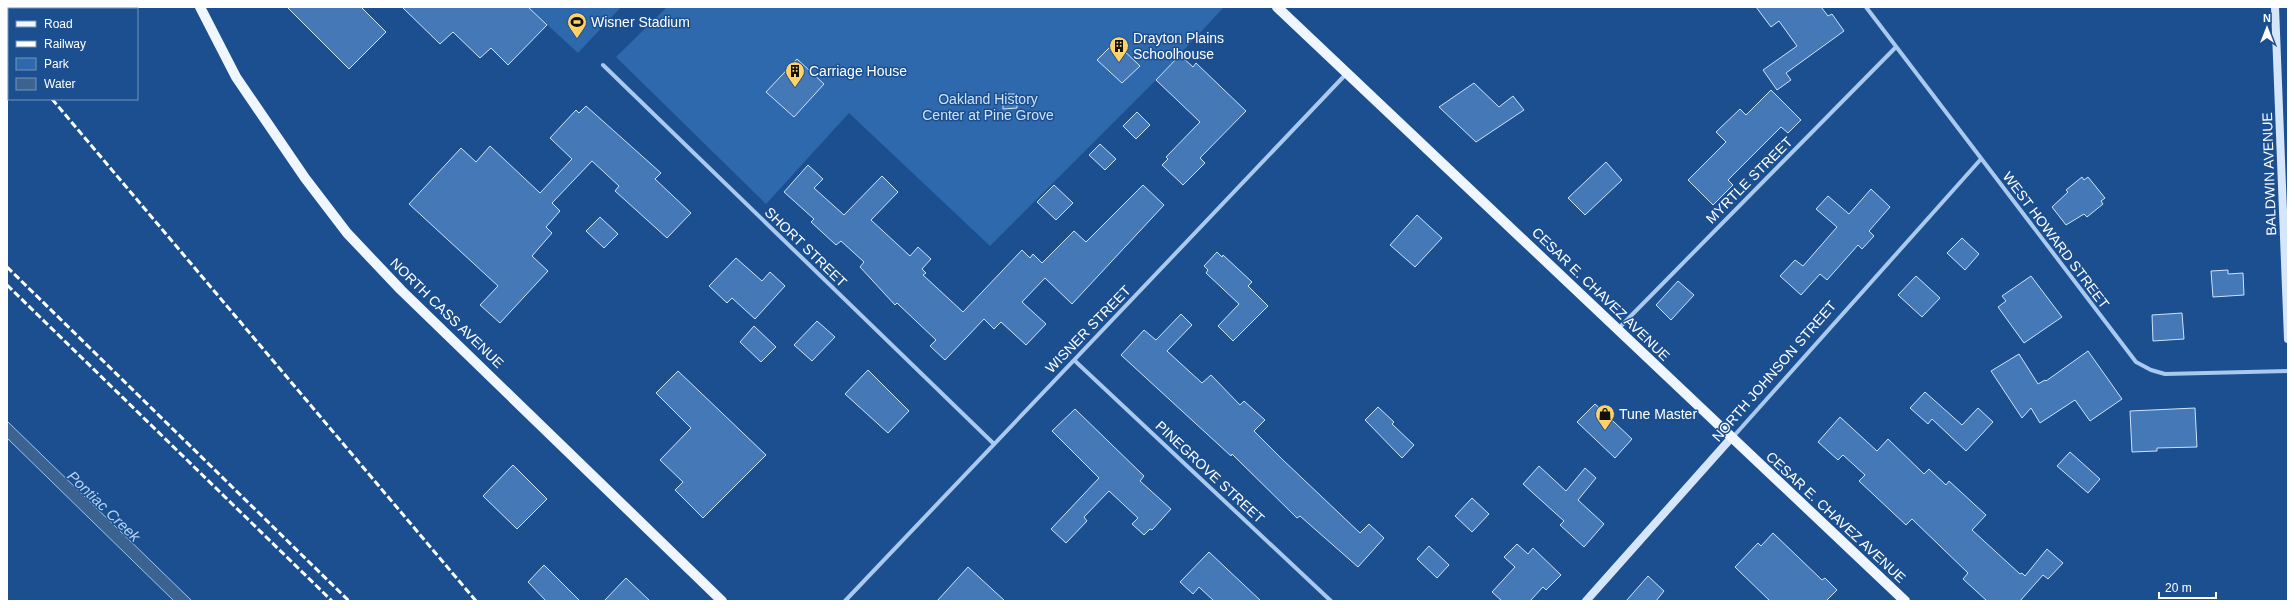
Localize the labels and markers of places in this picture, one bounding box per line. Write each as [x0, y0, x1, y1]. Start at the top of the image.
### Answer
sports icon: Wisner Stadium [566, 11, 588, 39]
place label: Wisner Stadium [591, 14, 690, 30]
place label: Drayton Plains Schoolhouse [1133, 30, 1224, 62]
building icon: Drayton Plains Schoolhouse [1108, 35, 1130, 63]
building icon: Carriage House [784, 60, 806, 88]
place label: Carriage House [809, 63, 907, 79]
shop icon: Tune Master [1594, 403, 1616, 431]
place label: Tune Master [1619, 406, 1697, 422]

